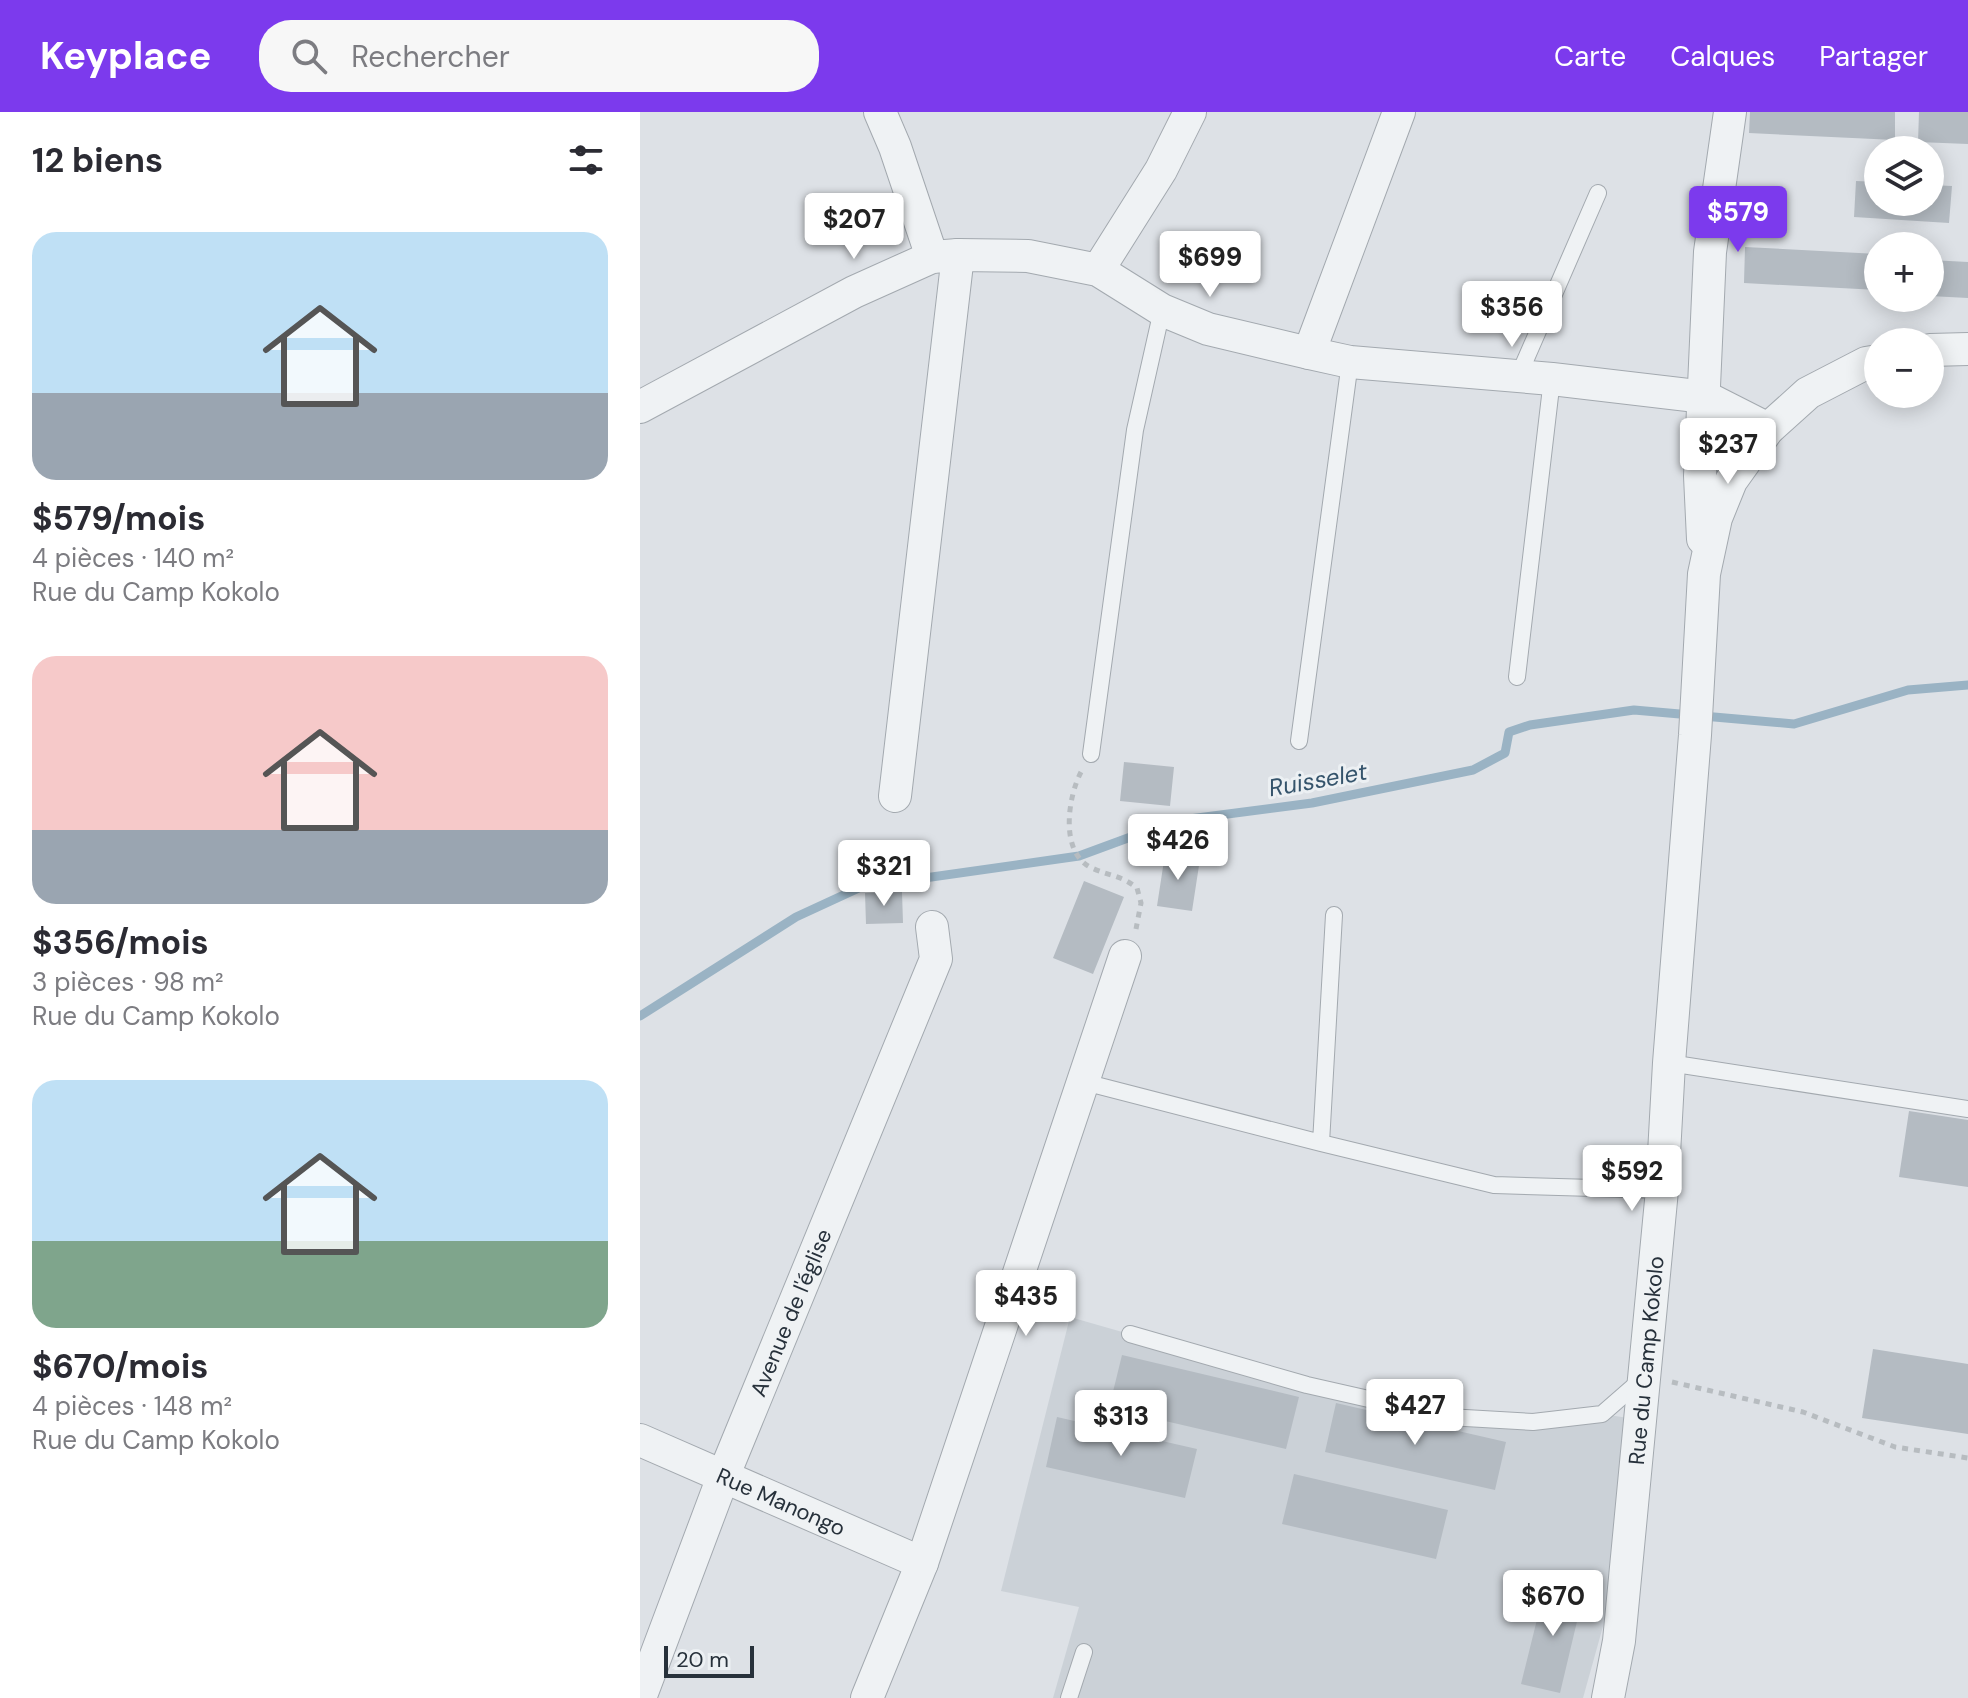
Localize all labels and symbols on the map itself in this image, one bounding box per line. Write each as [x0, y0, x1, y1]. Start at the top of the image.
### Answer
pin: $579 [1691, 186, 1785, 254]
pin: $207 [807, 193, 901, 261]
pin: $699 [1163, 231, 1257, 299]
pin: $356 [1465, 281, 1559, 349]
pin: $237 [1681, 418, 1775, 486]
water label: Ruisselet [1266, 755, 1370, 803]
pin: $426 [1131, 814, 1225, 882]
pin: $321 [837, 840, 931, 908]
pin: $592 [1585, 1145, 1679, 1213]
street label: Avenue de l'église [744, 1224, 839, 1401]
street label: Rue du Camp Kokolo [1622, 1255, 1671, 1466]
pin: $435 [979, 1270, 1073, 1338]
pin: $427 [1368, 1379, 1462, 1447]
pin: $313 [1074, 1390, 1168, 1458]
street label: Rue Manongo [712, 1461, 850, 1543]
pin: $670 [1506, 1570, 1600, 1638]
scale bar [664, 1642, 754, 1678]

